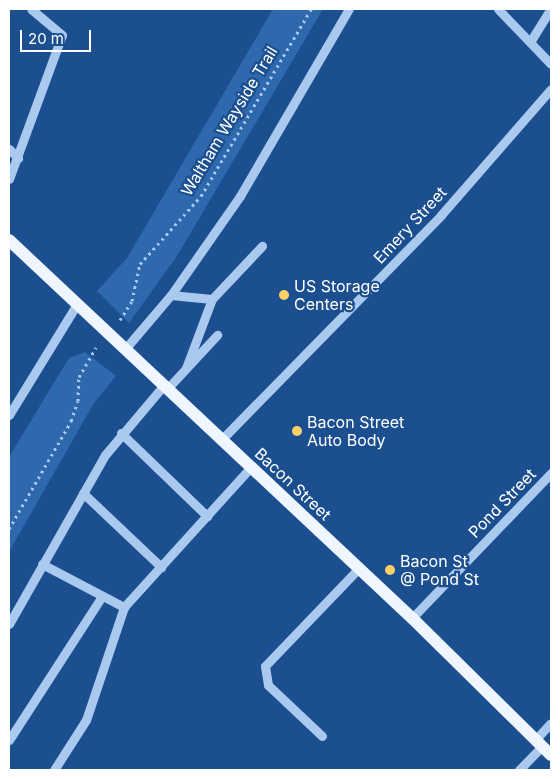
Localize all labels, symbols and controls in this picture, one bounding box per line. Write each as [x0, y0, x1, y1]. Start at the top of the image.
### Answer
scale bar [22, 20, 94, 52]
text: 20 m [28, 29, 64, 48]
street label: Waltham Wayside Trail [177, 43, 281, 199]
street label: Emery Street [370, 183, 450, 267]
place label: US Storage Centers [294, 276, 380, 314]
marker: US Storage Centers [278, 289, 290, 301]
place label: Bacon Street Auto Body [307, 412, 404, 450]
marker: Bacon Street Auto Body [291, 425, 303, 437]
street label: Bacon Street [251, 444, 335, 524]
street label: Pond Street [464, 464, 540, 542]
place label: Bacon St @ Pond St [400, 551, 479, 589]
marker: Bacon St @ Pond St [384, 564, 396, 576]

